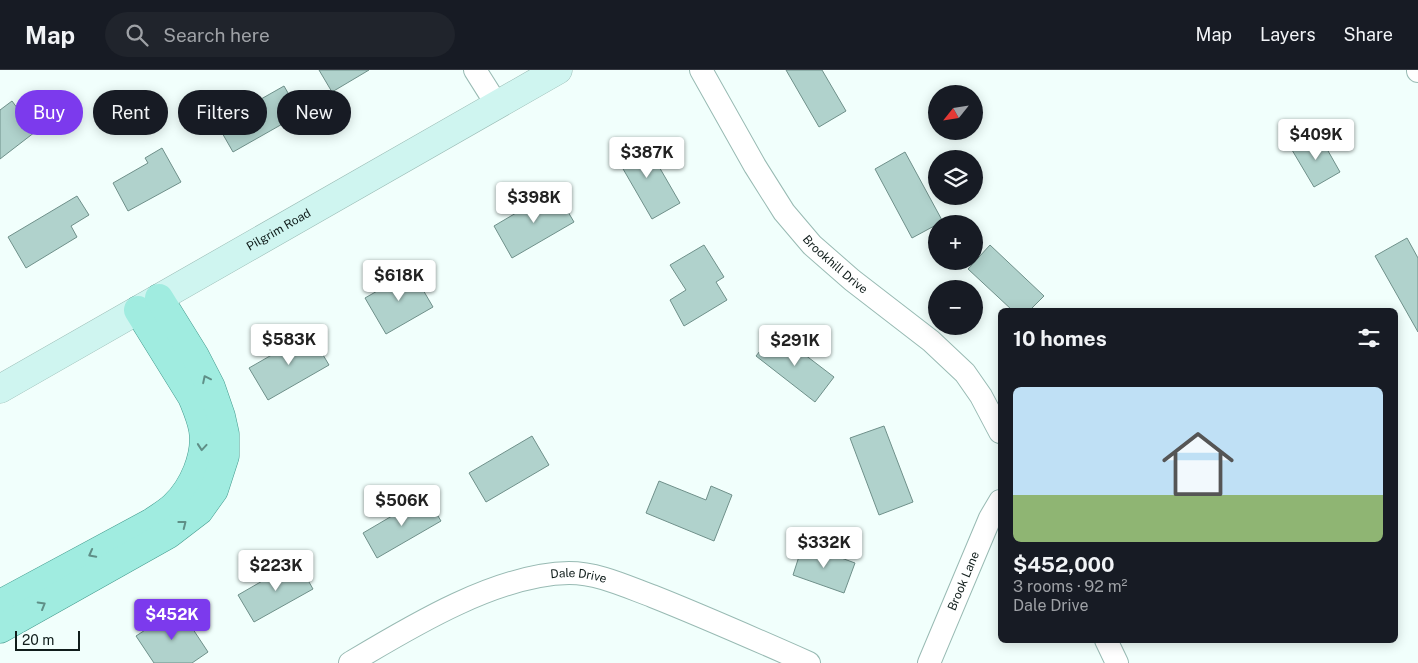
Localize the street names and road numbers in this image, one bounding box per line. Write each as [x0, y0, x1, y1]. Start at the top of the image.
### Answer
street label: Pilgrim Road [244, 206, 313, 254]
street label: Brookhill Drive [800, 232, 871, 297]
street label: Brook Lane [945, 549, 982, 613]
street label: Dale Drive [550, 566, 609, 586]

